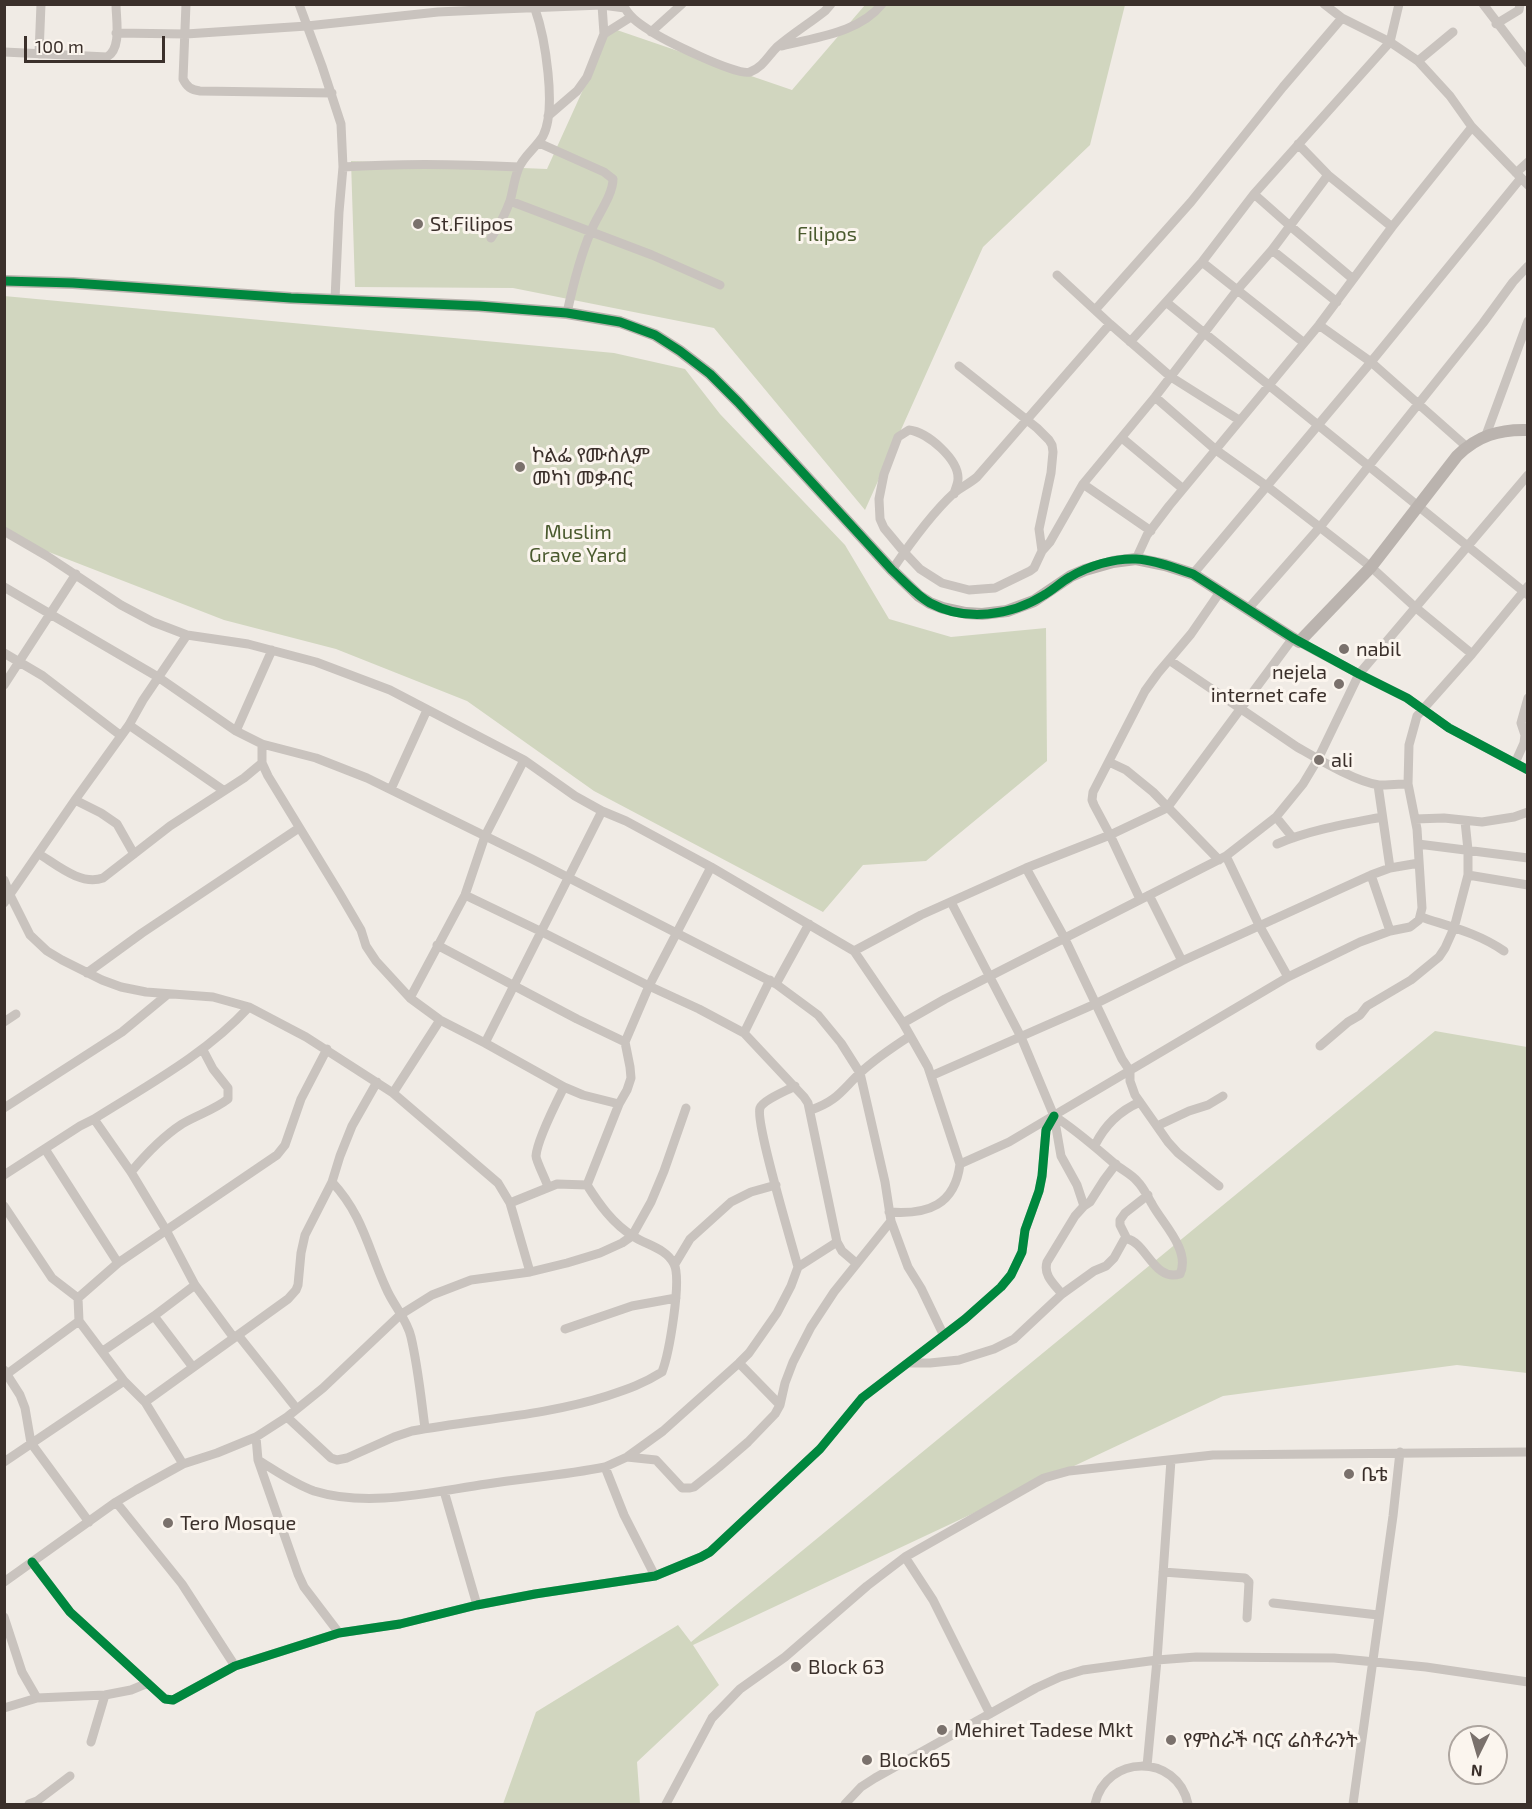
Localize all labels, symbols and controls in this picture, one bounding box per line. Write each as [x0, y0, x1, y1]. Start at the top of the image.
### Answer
scale bar [27, 24, 168, 62]
text: 100 m [35, 35, 84, 57]
place label: St.Filipos [430, 212, 513, 236]
marker: St.Filipos [411, 217, 425, 231]
park label: Filipos [797, 222, 857, 246]
place label: ኮልፌ የሙስሊም መካነ መቃብር [532, 443, 650, 490]
marker: ኮልፌ የሙስሊም መካነ መቃብር [513, 460, 527, 474]
park label: Muslim Grave Yard [529, 520, 627, 567]
place label: nabil [1356, 637, 1401, 661]
marker: nabil [1337, 642, 1351, 656]
place label: nejela internet cafe [1211, 660, 1327, 707]
marker: nejela internet cafe [1332, 677, 1346, 691]
place label: ali [1331, 748, 1353, 772]
marker: ali [1312, 753, 1326, 767]
place label: ቤቴ [1361, 1462, 1388, 1486]
marker: ቤቴ [1342, 1467, 1356, 1481]
place label: Tero Mosque [180, 1511, 296, 1535]
marker: Tero Mosque [161, 1516, 175, 1530]
place label: Block 63 [808, 1655, 885, 1679]
marker: Block 63 [789, 1660, 803, 1674]
place label: Mehiret Tadese Mkt [954, 1718, 1133, 1742]
marker: Mehiret Tadese Mkt [935, 1723, 949, 1737]
north arrow [1448, 1725, 1508, 1785]
place label: የምስራች ባርና ሬስቶራንት [1183, 1728, 1358, 1752]
marker: የምስራች ባርና ሬስቶራንት [1164, 1733, 1178, 1747]
place label: Block65 [879, 1748, 951, 1772]
marker: Block65 [860, 1753, 874, 1767]
text: N [1470, 1761, 1483, 1781]

